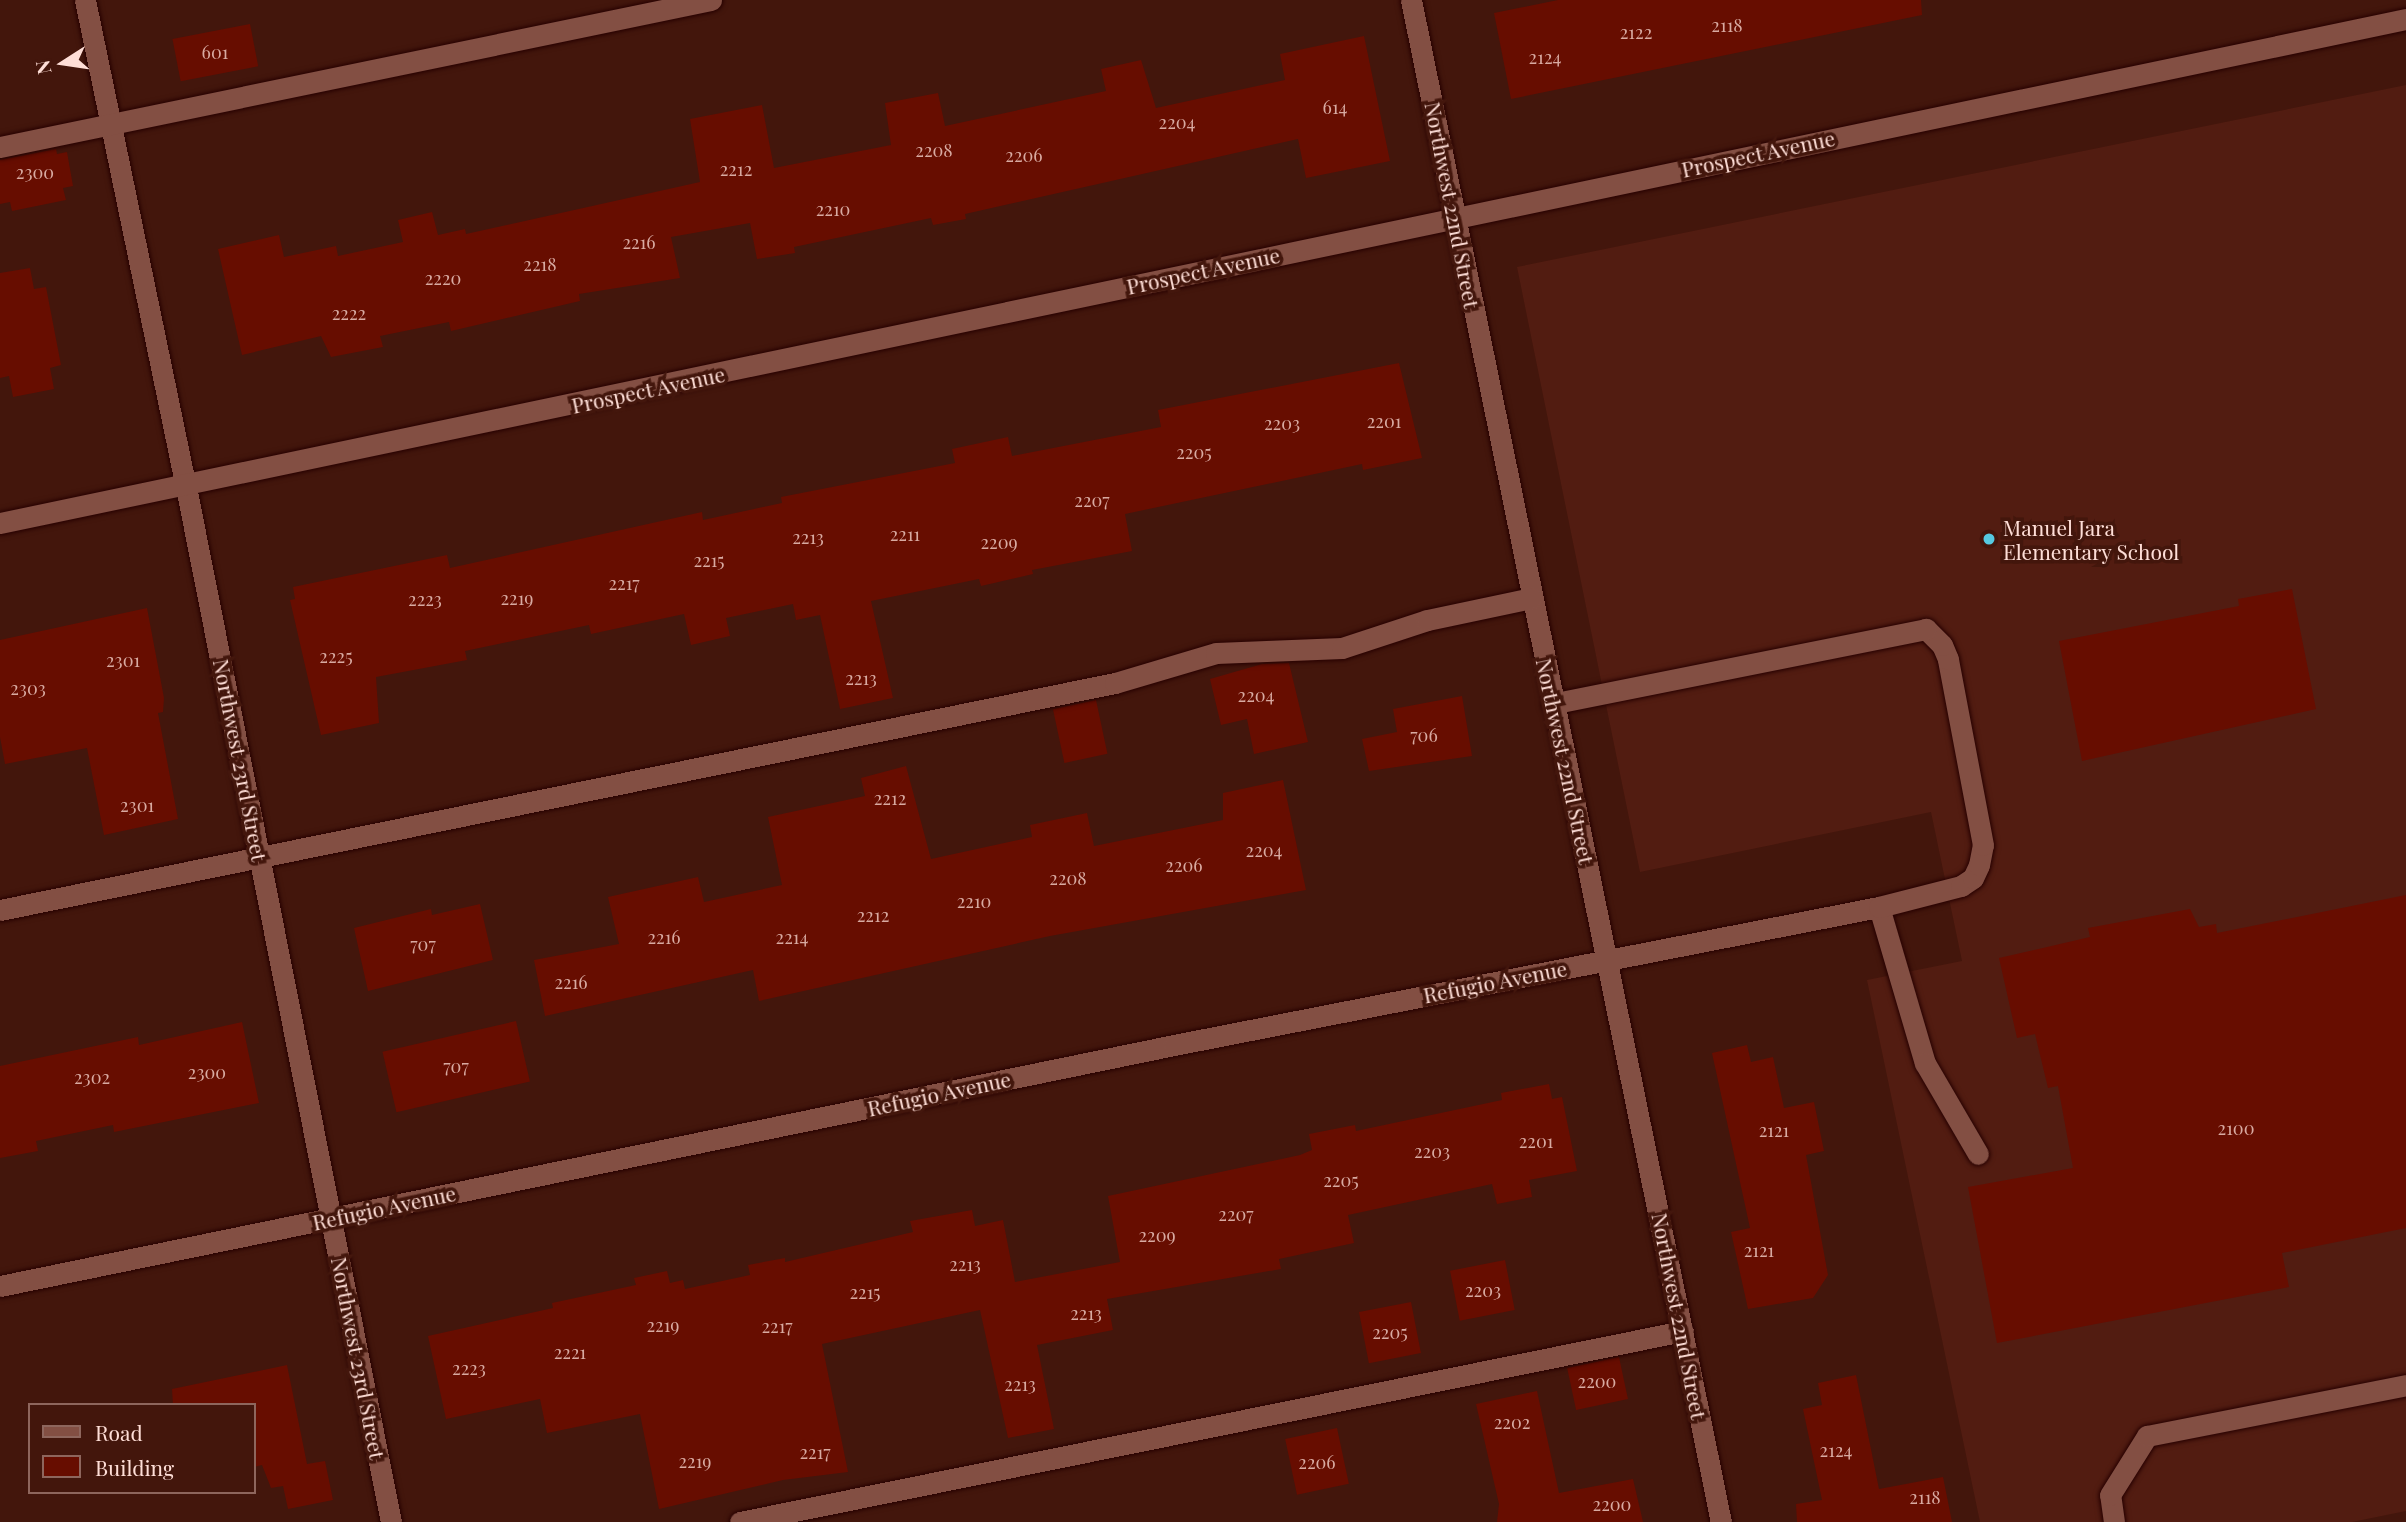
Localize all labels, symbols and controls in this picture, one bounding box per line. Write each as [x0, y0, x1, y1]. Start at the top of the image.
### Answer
house number: 2118 [1711, 14, 1743, 36]
house number: 2122 [1620, 21, 1652, 43]
north arrow [28, 28, 98, 98]
house number: 601 [202, 41, 228, 63]
house number: 2124 [1529, 46, 1561, 68]
text: N [28, 58, 57, 77]
house number: 614 [1323, 96, 1347, 118]
street label: Northwest 22nd Street [1421, 100, 1485, 310]
house number: 2204 [1159, 111, 1195, 133]
street label: Prospect Avenue [1679, 124, 1837, 182]
house number: 2208 [915, 139, 953, 161]
house number: 2206 [1005, 144, 1043, 166]
house number: 2212 [720, 158, 752, 180]
house number: 2300 [16, 161, 54, 183]
house number: 2210 [816, 198, 850, 220]
house number: 2216 [622, 231, 656, 253]
street label: Prospect Avenue [1124, 241, 1282, 299]
house number: 2218 [523, 253, 557, 275]
house number: 2220 [425, 267, 461, 289]
house number: 2222 [332, 302, 366, 324]
street label: Prospect Avenue [569, 360, 727, 418]
house number: 2201 [1367, 410, 1401, 432]
house number: 2203 [1264, 412, 1300, 434]
house number: 2205 [1176, 441, 1212, 463]
house number: 2207 [1074, 489, 1110, 511]
place label: Manuel Jara Elementary School [2003, 514, 2180, 564]
house number: 2211 [890, 523, 920, 545]
house number: 2213 [792, 526, 824, 548]
house number: 2209 [980, 531, 1018, 553]
marker: Manuel Jara Elementary School [1981, 531, 1997, 547]
house number: 2215 [693, 549, 725, 571]
house number: 2217 [608, 572, 640, 594]
house number: 2219 [500, 587, 534, 609]
house number: 2223 [408, 588, 442, 610]
house number: 2225 [319, 645, 353, 667]
house number: 2301 [106, 649, 140, 671]
street label: Northwest 22nd Street [1532, 656, 1600, 866]
street label: Northwest 23rd Street [209, 657, 273, 863]
house number: 2213 [845, 667, 877, 689]
house number: 2303 [10, 677, 46, 699]
house number: 2204 [1238, 684, 1274, 706]
house number: 706 [1410, 724, 1438, 746]
house number: 2212 [874, 787, 906, 809]
house number: 2301 [120, 794, 154, 816]
house number: 2204 [1246, 839, 1282, 861]
house number: 2206 [1165, 854, 1203, 876]
house number: 2208 [1049, 867, 1087, 889]
house number: 2210 [957, 890, 991, 912]
house number: 2212 [857, 904, 889, 926]
house number: 2216 [647, 926, 681, 948]
house number: 2214 [776, 926, 808, 948]
house number: 707 [410, 933, 436, 955]
street label: Refugio Avenue [1421, 955, 1569, 1007]
house number: 2216 [554, 971, 588, 993]
house number: 707 [443, 1055, 469, 1077]
house number: 2300 [188, 1061, 226, 1083]
street label: Refugio Avenue [865, 1065, 1013, 1121]
house number: 2302 [74, 1066, 110, 1088]
house number: 2100 [2218, 1117, 2254, 1139]
house number: 2121 [1759, 1119, 1789, 1141]
house number: 2201 [1519, 1130, 1553, 1152]
house number: 2203 [1414, 1140, 1450, 1162]
house number: 2205 [1323, 1169, 1359, 1191]
street label: Refugio Avenue [310, 1179, 458, 1235]
house number: 2207 [1218, 1203, 1254, 1225]
street label: Northwest 22nd Street [1648, 1211, 1712, 1421]
house number: 2209 [1138, 1224, 1176, 1246]
house number: 2121 [1744, 1239, 1774, 1261]
house number: 2213 [949, 1253, 981, 1275]
street label: Northwest 23rd Street [327, 1255, 391, 1461]
house number: 2203 [1465, 1279, 1501, 1301]
house number: 2215 [849, 1281, 881, 1303]
house number: 2213 [1070, 1302, 1102, 1324]
house number: 2219 [646, 1314, 680, 1336]
house number: 2217 [761, 1315, 793, 1337]
house number: 2205 [1372, 1321, 1408, 1343]
house number: 2221 [554, 1341, 586, 1363]
house number: 2223 [452, 1357, 486, 1379]
house number: 2200 [1578, 1370, 1616, 1392]
house number: 2213 [1004, 1373, 1036, 1395]
legend [28, 1403, 256, 1494]
house number: 2202 [1494, 1411, 1530, 1433]
text: Road [95, 1418, 143, 1446]
house number: 2124 [1820, 1439, 1852, 1461]
house number: 2217 [799, 1441, 831, 1463]
house number: 2219 [678, 1450, 712, 1472]
house number: 2206 [1298, 1451, 1336, 1473]
text: Building [95, 1453, 174, 1481]
house number: 2118 [1909, 1486, 1941, 1508]
house number: 2200 [1593, 1493, 1631, 1515]

